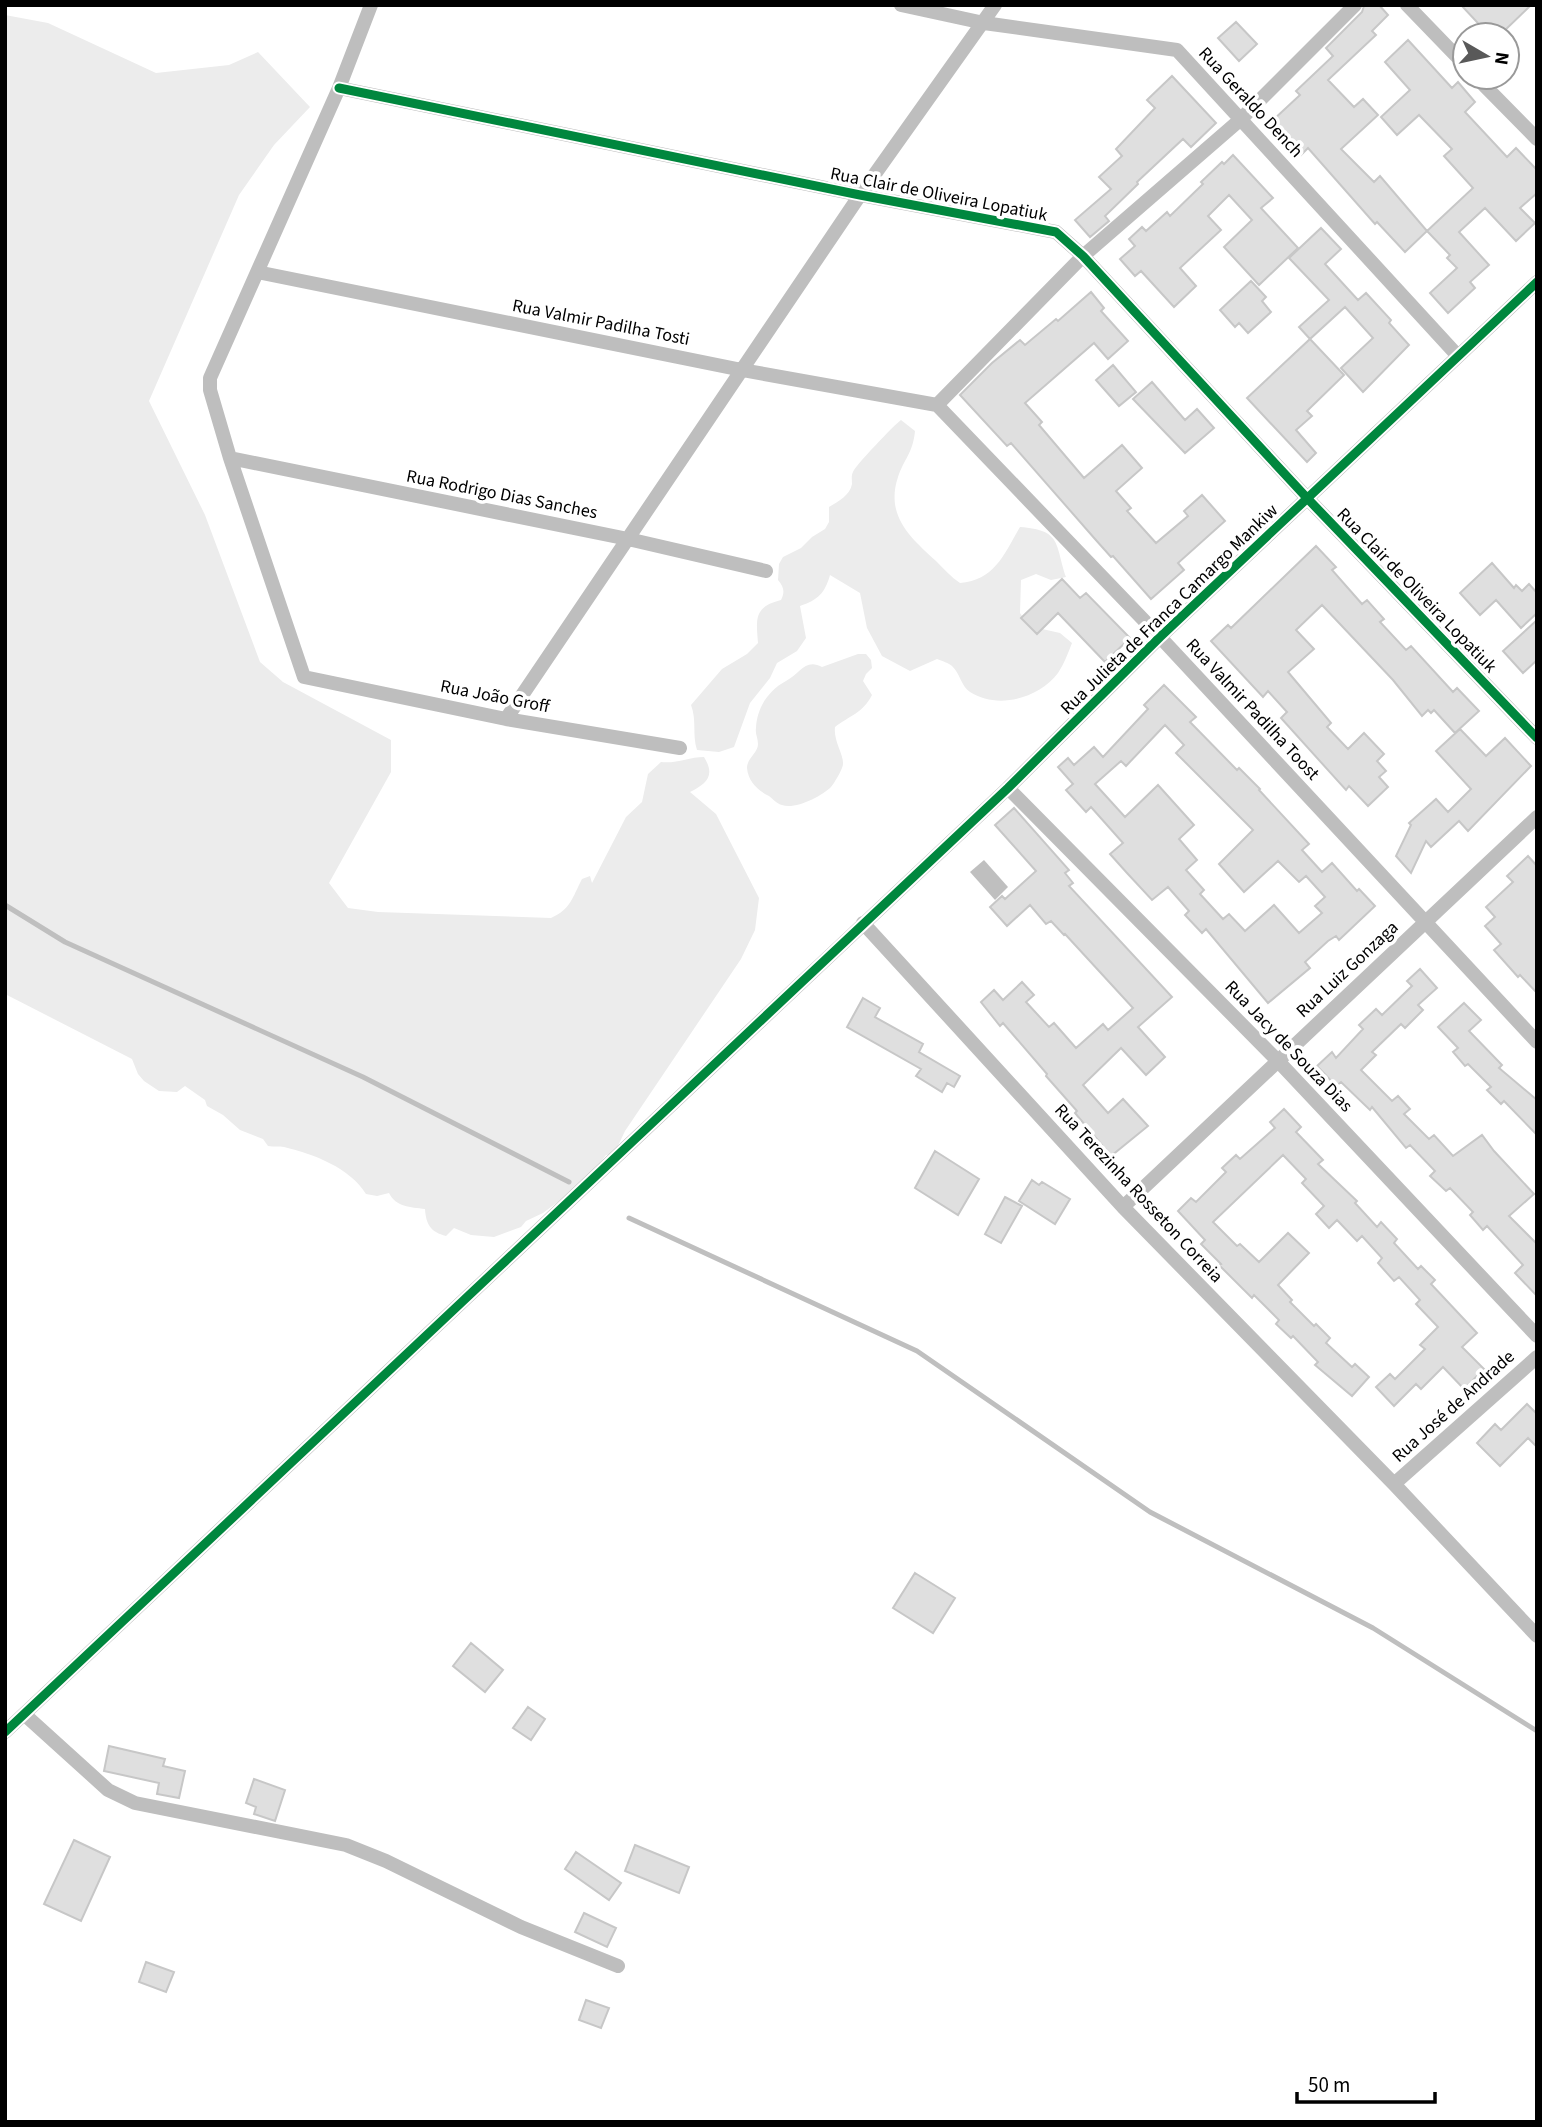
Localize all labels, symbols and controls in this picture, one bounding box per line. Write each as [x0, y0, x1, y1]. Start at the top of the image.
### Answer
north arrow [1451, 21, 1521, 91]
street label: Rua Geraldo Dench [1193, 41, 1309, 163]
text: N [1487, 50, 1516, 67]
street label: Rua Clair de Oliveira Lopatiuk [828, 161, 1050, 228]
street label: Rua Valmir Padilha Tosti [510, 293, 692, 352]
street label: Rua Rodrigo Dias Sanches [404, 464, 600, 525]
street label: Rua Julieta de Franca Camargo Mankiw [1055, 498, 1284, 720]
street label: Rua Clair de Oliveira Lopatiuk [1331, 502, 1502, 678]
street label: Rua Valmir Padilha Toost [1180, 633, 1325, 786]
street label: Rua João Groff [438, 674, 552, 719]
street label: Rua Luiz Gonzaga [1291, 915, 1404, 1023]
street label: Rua Jacy de Souza Dias [1219, 975, 1358, 1118]
street label: Rua Terezinha Rosseton Correia [1049, 1098, 1229, 1288]
street label: Rua José de Andrade [1387, 1344, 1520, 1468]
scale bar [1297, 2060, 1435, 2104]
text: 50 m [1308, 2070, 1350, 2100]

